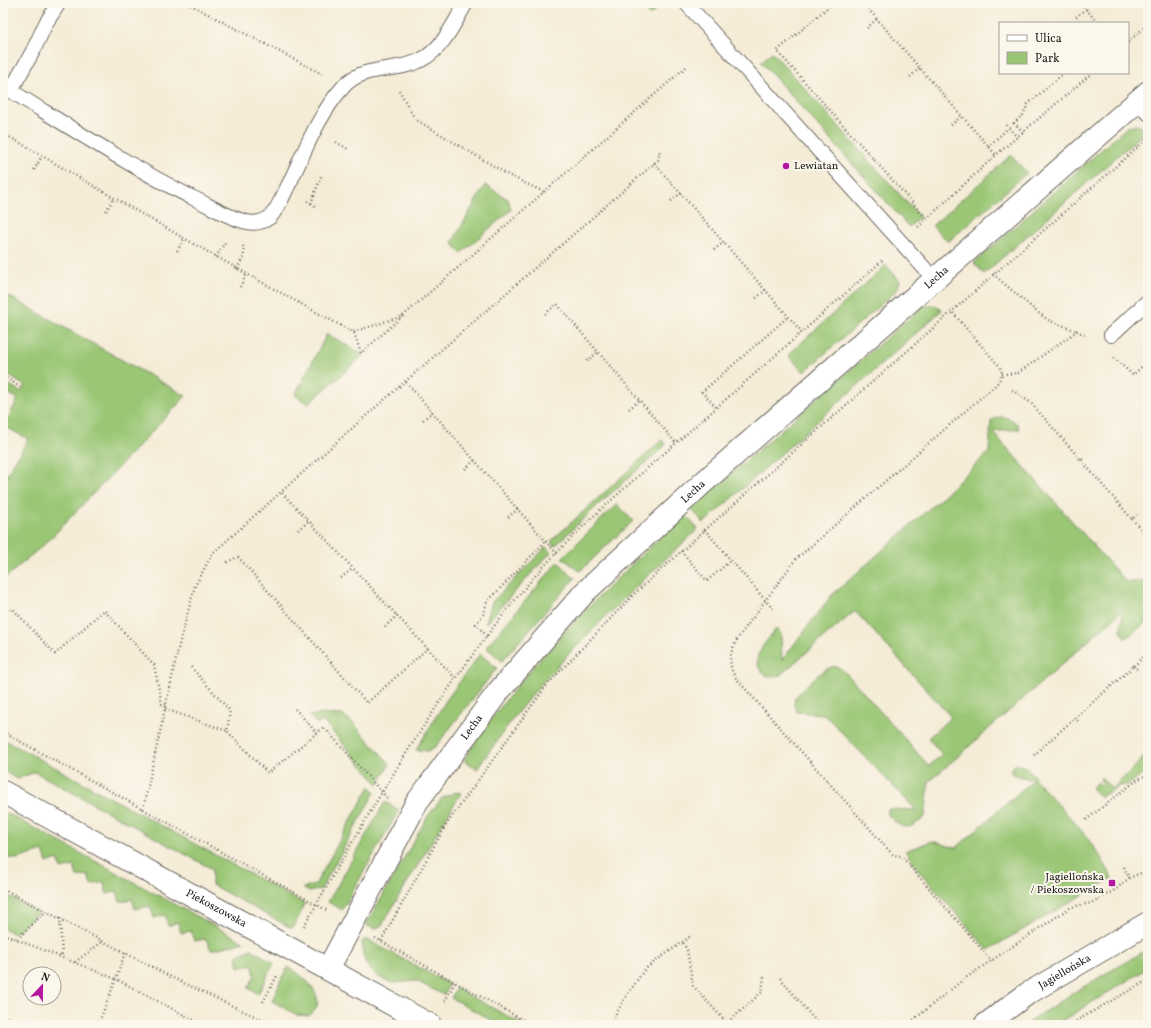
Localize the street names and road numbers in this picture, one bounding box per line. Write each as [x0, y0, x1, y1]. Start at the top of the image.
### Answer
street label: Lecha [921, 262, 952, 293]
street label: Lecha [678, 476, 709, 507]
street label: Lecha [458, 711, 487, 743]
street label: Piekoszowska [183, 886, 250, 931]
street label: Jagiellońska [1036, 950, 1094, 993]

